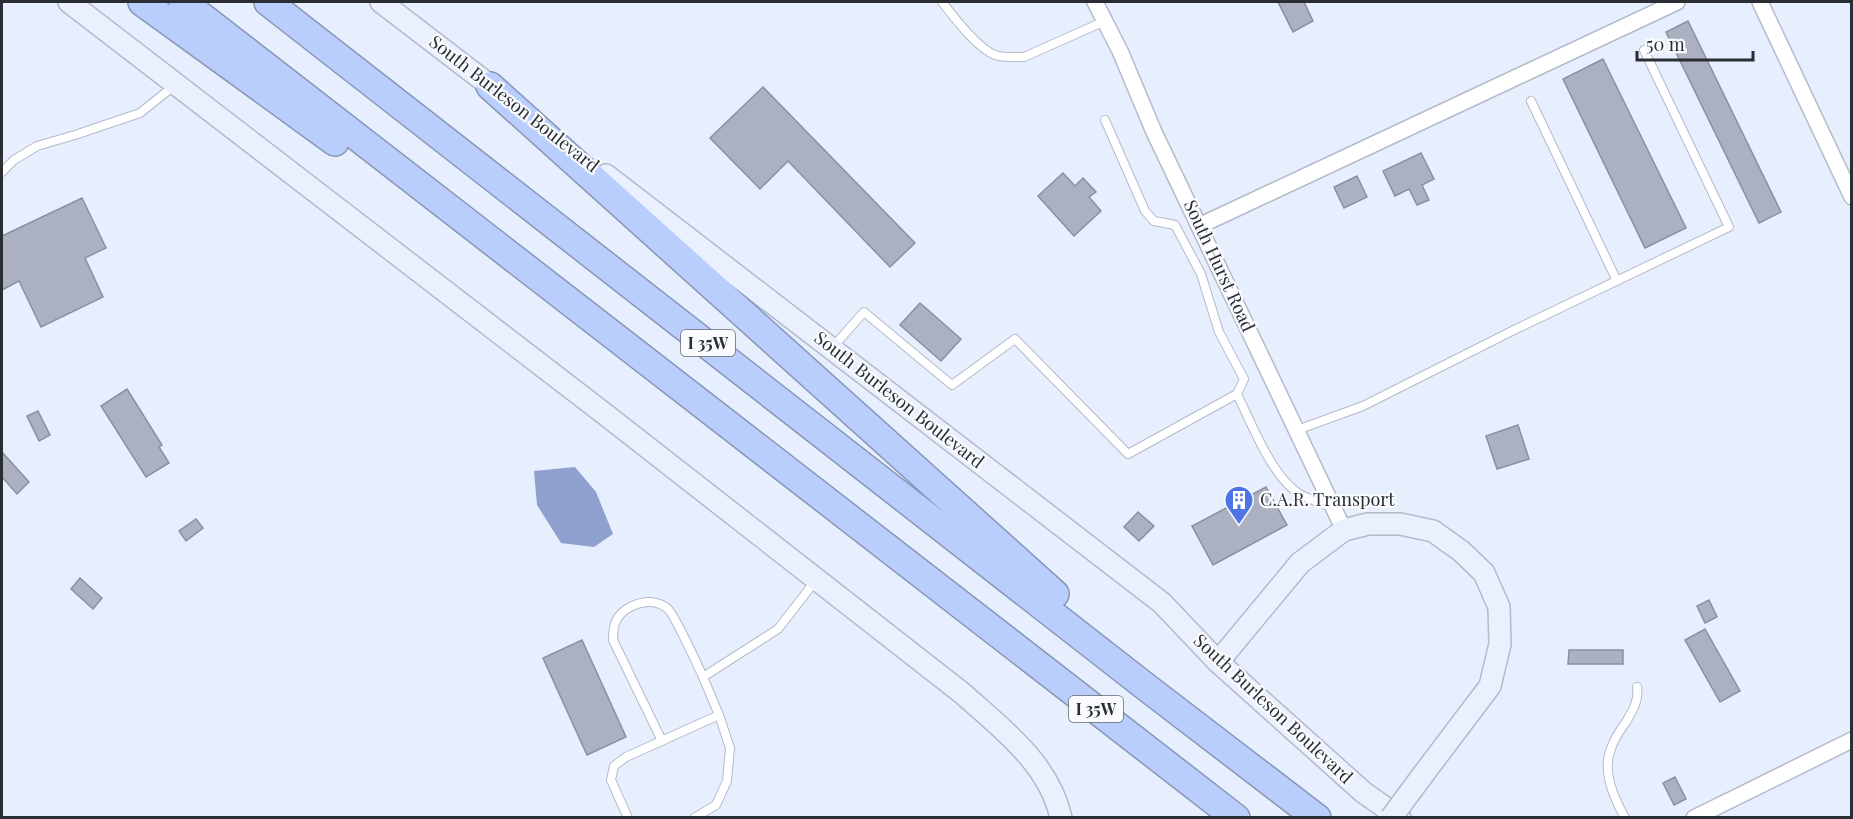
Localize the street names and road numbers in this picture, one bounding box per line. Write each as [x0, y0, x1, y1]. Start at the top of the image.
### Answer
street label: South Burleson Boulevard [425, 29, 605, 177]
street label: South Hurst Road [1179, 196, 1261, 336]
street label: South Burleson Boulevard [810, 325, 990, 473]
road number: I 35W [681, 330, 735, 356]
street label: South Burleson Boulevard [1189, 628, 1359, 789]
road number: I 35W [1069, 696, 1123, 722]

